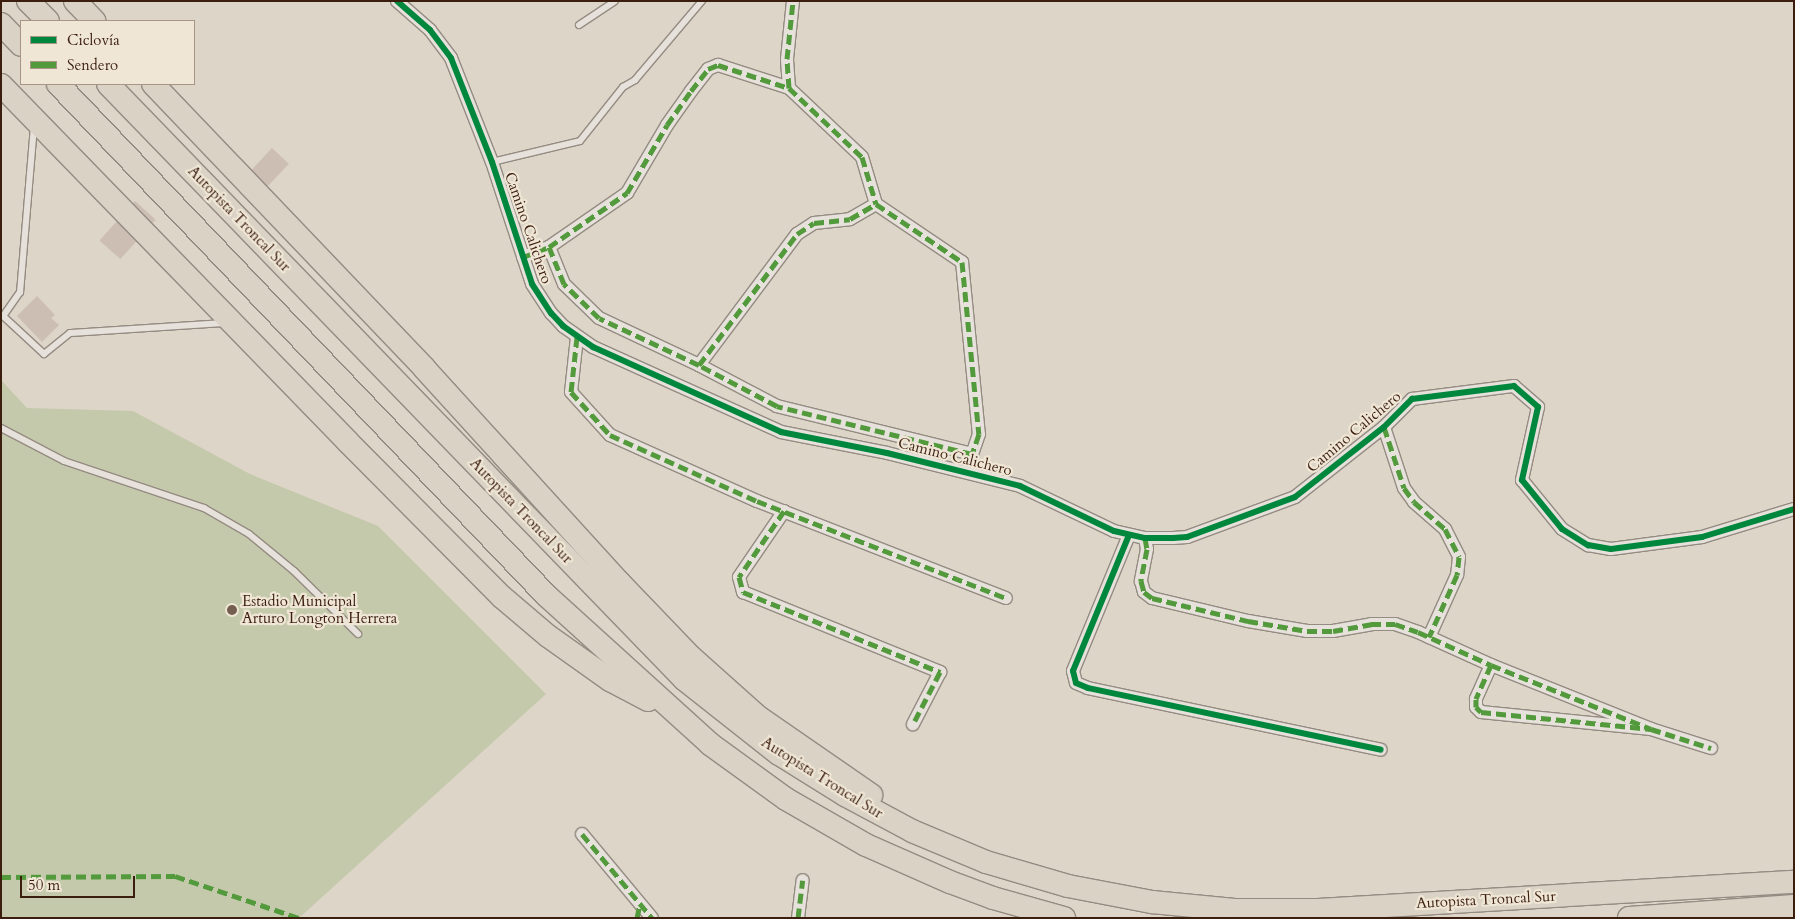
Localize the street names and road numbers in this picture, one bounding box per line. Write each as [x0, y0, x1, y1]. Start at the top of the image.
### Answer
street label: Autopista Troncal Sur [184, 162, 294, 276]
street label: Camino Calichero [500, 170, 556, 286]
street label: Camino Calichero [1303, 388, 1405, 476]
street label: Camino Calichero [896, 434, 1014, 480]
street label: Autopista Troncal Sur [466, 454, 576, 568]
street label: Autopista Troncal Sur [758, 733, 886, 823]
street label: Autopista Troncal Sur [1416, 887, 1556, 913]

